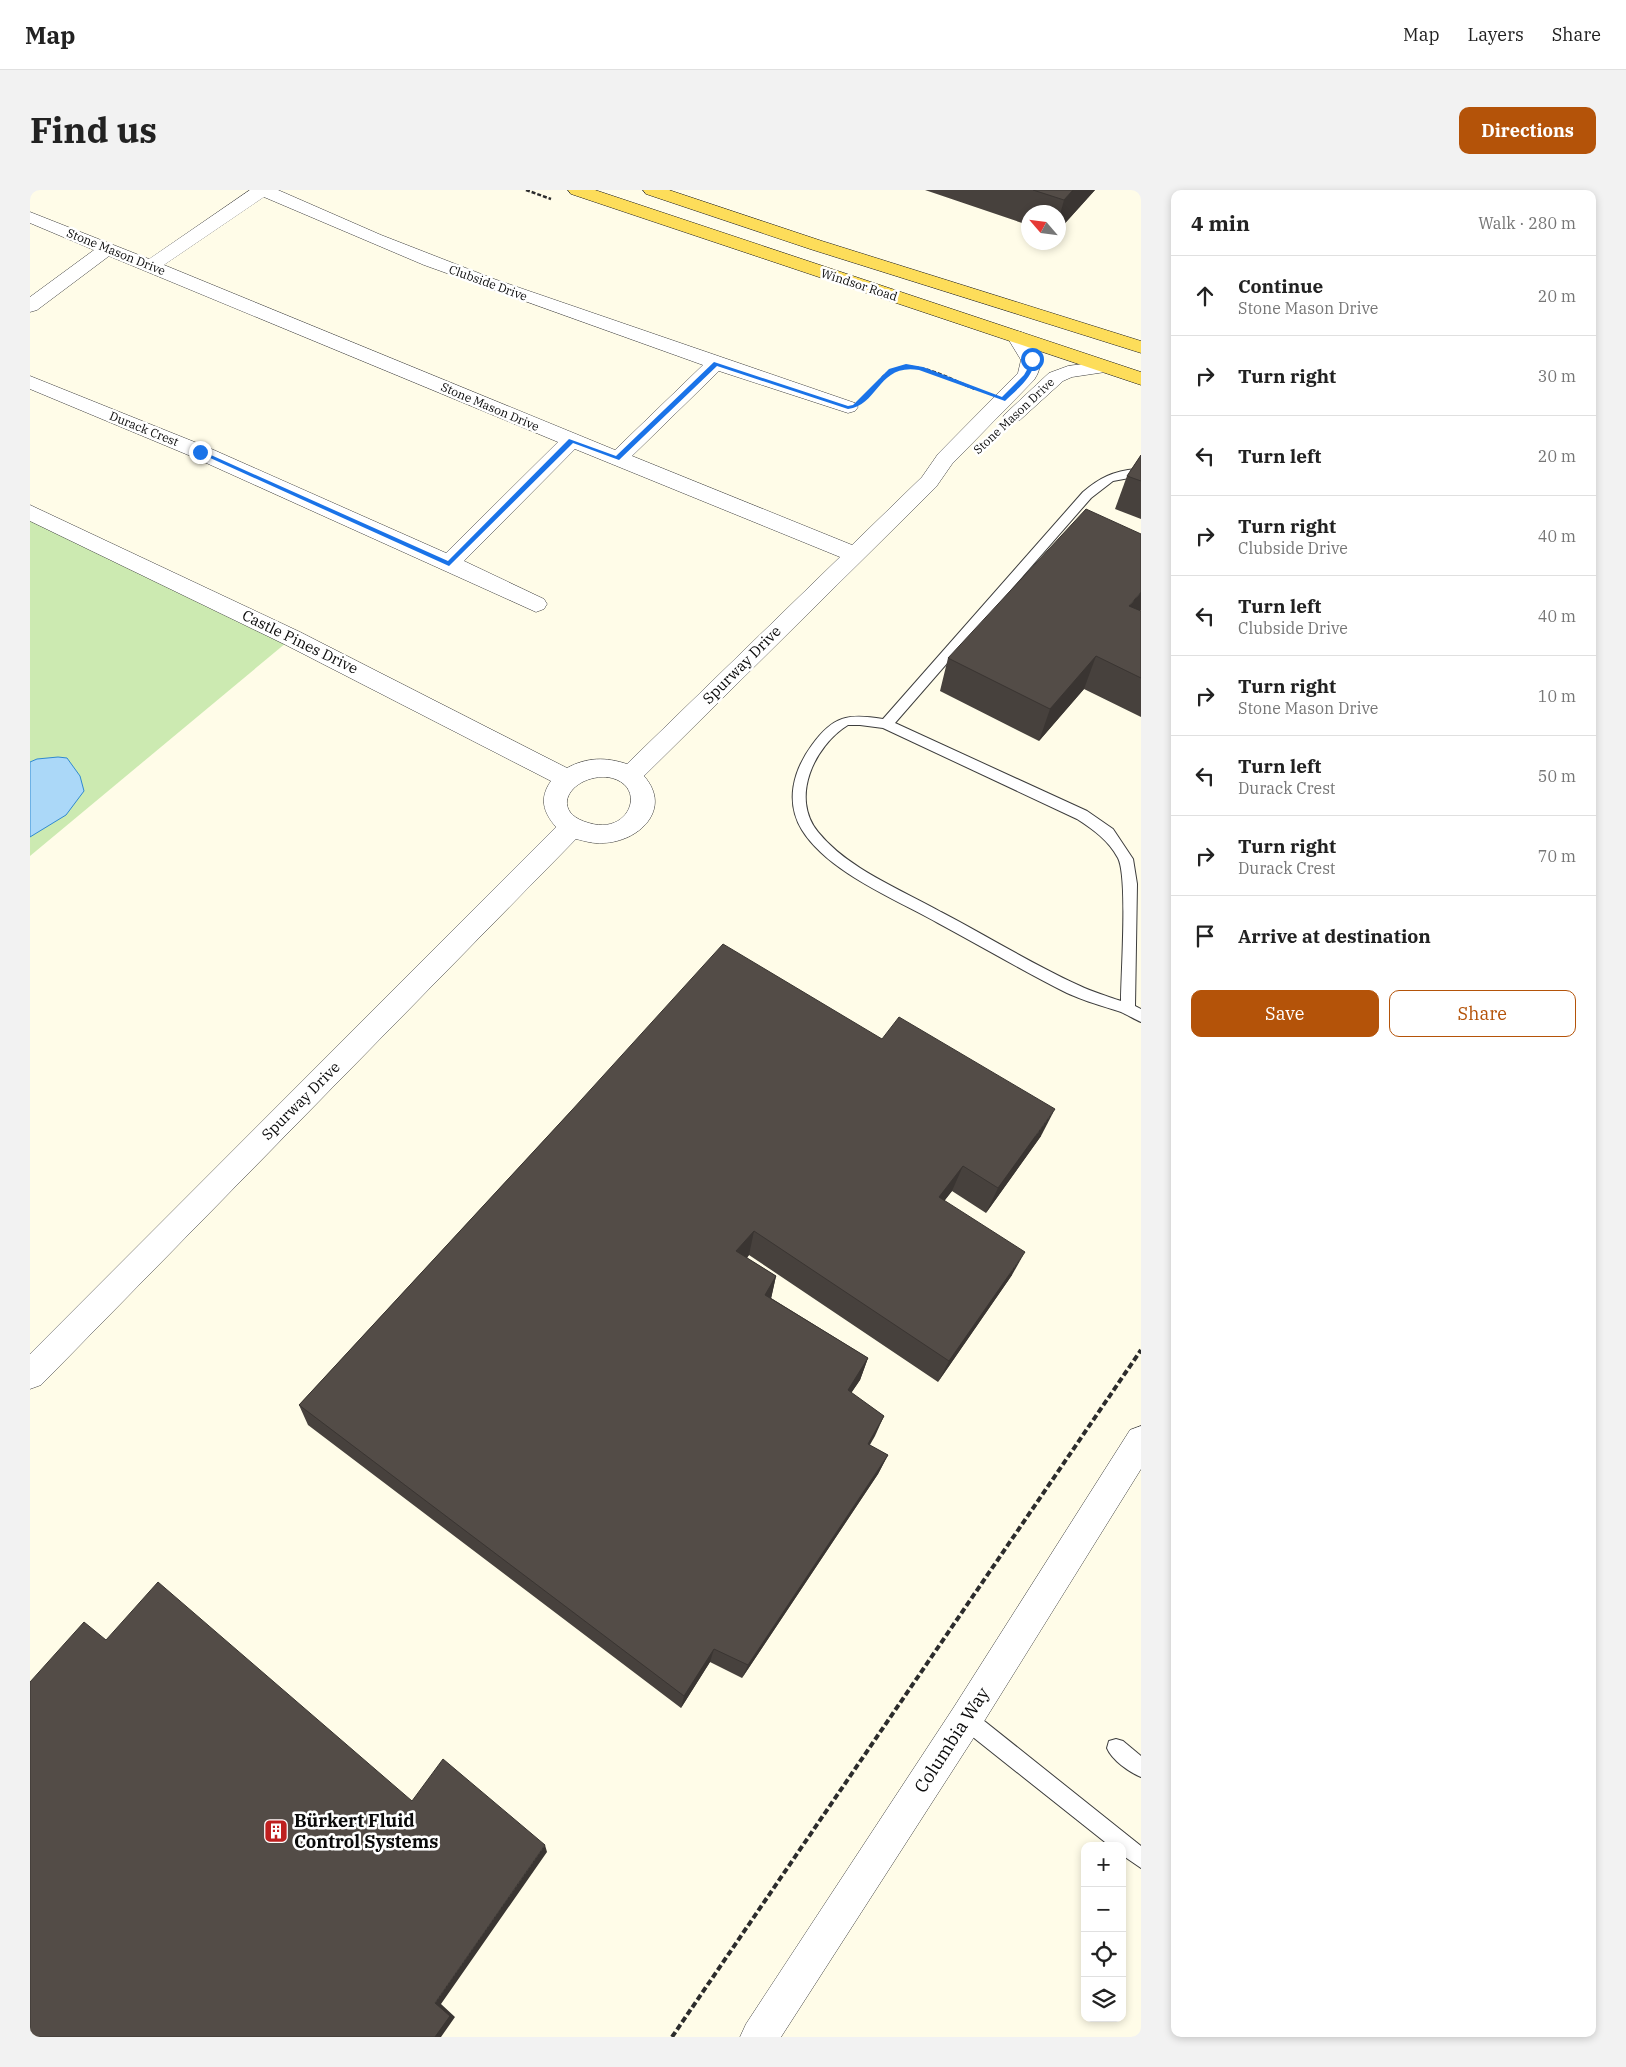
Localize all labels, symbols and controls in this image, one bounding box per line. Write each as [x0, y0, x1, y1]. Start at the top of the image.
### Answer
text: Map [25, 19, 75, 51]
text: Map [1403, 23, 1440, 46]
text: Layers [1468, 23, 1524, 46]
text: Share [1552, 23, 1601, 46]
text: Find us [30, 107, 157, 153]
button: Directions [1459, 107, 1596, 154]
north arrow [1021, 205, 1066, 250]
text: 4 min [1191, 209, 1250, 237]
text: Walk · 280 m [1478, 213, 1576, 233]
street label: Stone Mason Drive [65, 225, 168, 278]
street label: Clubside Drive [447, 261, 529, 304]
street label: Windsor Road [819, 265, 899, 304]
text: Continue [1238, 274, 1323, 298]
icon: ahead [1191, 282, 1219, 310]
text: 20 m [1538, 286, 1576, 306]
text: Stone Mason Drive [1238, 298, 1378, 318]
route start [1021, 348, 1044, 371]
icon: right [1191, 362, 1219, 390]
text: Turn right [1238, 364, 1336, 388]
text: 30 m [1538, 366, 1576, 386]
street label: Stone Mason Drive [970, 374, 1057, 457]
street label: Stone Mason Drive [439, 379, 542, 434]
street label: Durack Crest [107, 408, 181, 449]
route end [189, 441, 212, 464]
icon: left [1191, 442, 1219, 470]
text: Turn left [1238, 444, 1321, 468]
text: 20 m [1538, 446, 1576, 466]
text: Turn right [1238, 514, 1336, 538]
icon: right [1191, 522, 1219, 550]
text: 40 m [1538, 526, 1576, 546]
text: Clubside Drive [1238, 538, 1348, 558]
text: Turn left [1238, 594, 1321, 618]
icon: left [1191, 602, 1219, 630]
street label: Castle Pines Drive [239, 605, 361, 678]
text: 40 m [1538, 606, 1576, 626]
text: Clubside Drive [1238, 618, 1348, 638]
street label: Spurway Drive [698, 621, 785, 708]
text: Turn right [1238, 674, 1336, 698]
icon: right [1191, 682, 1219, 710]
text: 10 m [1538, 686, 1576, 706]
text: Stone Mason Drive [1238, 698, 1378, 718]
text: Turn left [1238, 754, 1321, 778]
icon: left [1191, 762, 1219, 790]
text: 50 m [1538, 766, 1576, 786]
text: Durack Crest [1238, 778, 1336, 798]
text: Turn right [1238, 834, 1336, 858]
icon: right [1191, 842, 1219, 870]
text: 70 m [1538, 846, 1576, 866]
text: Durack Crest [1238, 858, 1336, 878]
icon: arrive [1191, 922, 1219, 950]
text: Arrive at destination [1238, 924, 1431, 948]
button: Save [1191, 990, 1379, 1037]
button: Share [1389, 990, 1576, 1037]
street label: Spurway Drive [257, 1057, 344, 1144]
street label: Columbia Way [909, 1682, 994, 1797]
place label: Bürkert Fluid Control Systems [294, 1809, 438, 1853]
building icon: Bürkert Fluid Control Systems [263, 1818, 289, 1844]
map controls [1081, 1842, 1126, 2022]
button: + [1081, 1842, 1126, 1887]
button: − [1081, 1887, 1126, 1932]
button: locate [1081, 1932, 1126, 1977]
button: layers [1081, 1977, 1126, 2022]

